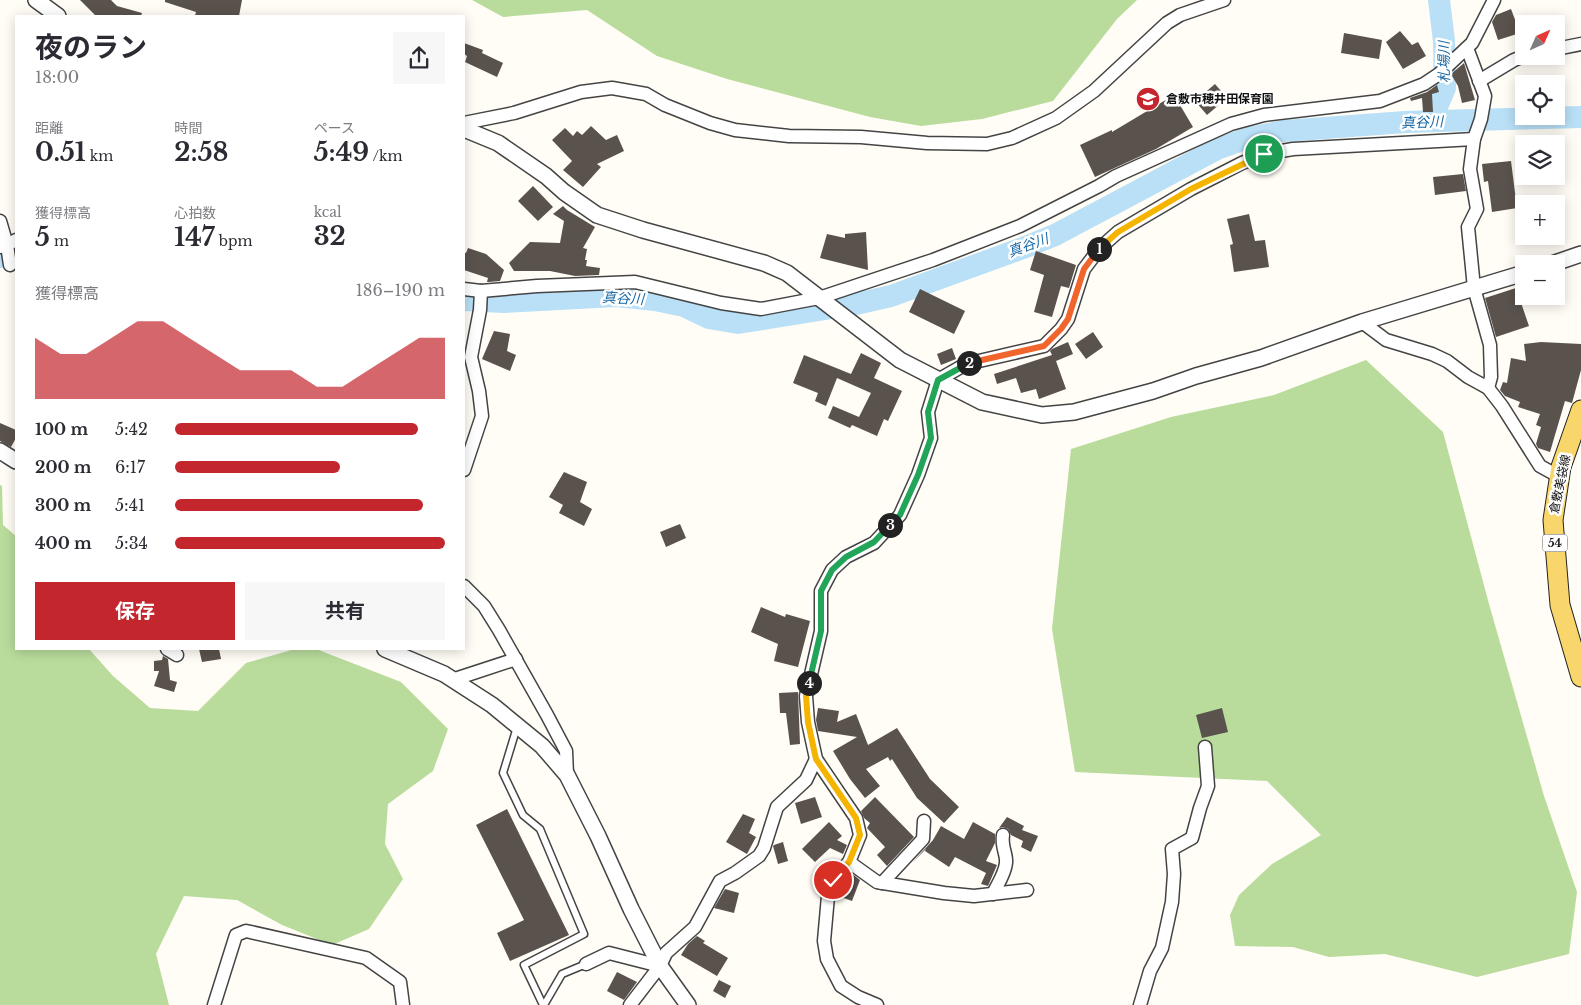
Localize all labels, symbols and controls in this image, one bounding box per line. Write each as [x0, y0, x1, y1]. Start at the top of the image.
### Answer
north arrow [1515, 15, 1565, 65]
map controls [1515, 15, 1565, 305]
text: 夜のラン [35, 30, 147, 65]
button: share [393, 32, 445, 84]
water label: 札場川 [1435, 39, 1453, 83]
text: 18:00 [35, 67, 79, 87]
button: locate [1515, 75, 1565, 125]
school or university icon: 倉敷市穂井田保育園 [1135, 86, 1161, 112]
place label: 倉敷市穂井田保育園 [1166, 91, 1274, 106]
water label: 真谷川 [1401, 112, 1445, 132]
text: 距離 [35, 119, 63, 137]
text: 時間 [174, 119, 202, 137]
text: ペース [314, 119, 355, 137]
pin [1243, 133, 1285, 175]
button: layers [1515, 135, 1565, 185]
text: 0.51 [35, 137, 86, 168]
text: 2:58 [174, 137, 228, 168]
text: 5:49 [314, 137, 369, 168]
icon: arrive [1250, 140, 1278, 168]
text: km [86, 147, 113, 165]
text: /km [369, 147, 403, 165]
button: + [1515, 195, 1565, 245]
text: kcal [314, 203, 342, 221]
text: 獲得標高 [35, 204, 91, 222]
text: 心拍数 [174, 204, 216, 222]
text: 32 [314, 221, 346, 252]
text: 5 [35, 222, 50, 253]
text: 147 [174, 222, 215, 253]
water label: 真谷川 [1005, 229, 1053, 261]
text: m [50, 232, 69, 250]
text: bpm [215, 232, 252, 250]
pin: 1 [1086, 236, 1112, 262]
text: 1 [1096, 240, 1103, 258]
button: − [1515, 255, 1565, 305]
text: 186–190 m [356, 280, 445, 300]
text: 獲得標高 [35, 283, 99, 303]
water label: 真谷川 [602, 288, 646, 308]
pin: 2 [956, 350, 982, 376]
text: 2 [965, 354, 974, 372]
text: 100 m [35, 419, 88, 439]
text: 5:42 [115, 419, 148, 439]
street label: 倉敷美袋線 [1546, 453, 1573, 515]
text: 200 m [35, 457, 92, 477]
text: 6:17 [115, 457, 145, 477]
text: 300 m [35, 495, 91, 515]
text: 5:41 [115, 495, 145, 515]
pin: 3 [878, 512, 902, 538]
text: 3 [886, 516, 895, 534]
text: 400 m [35, 533, 92, 553]
text: 5:34 [115, 533, 148, 553]
road number: 54 [1542, 534, 1568, 552]
button: 保存 [35, 582, 235, 640]
button: 共有 [245, 582, 445, 640]
pin: 4 [796, 670, 822, 696]
text: 4 [805, 674, 814, 692]
pin [812, 859, 854, 901]
icon: check [819, 866, 847, 894]

